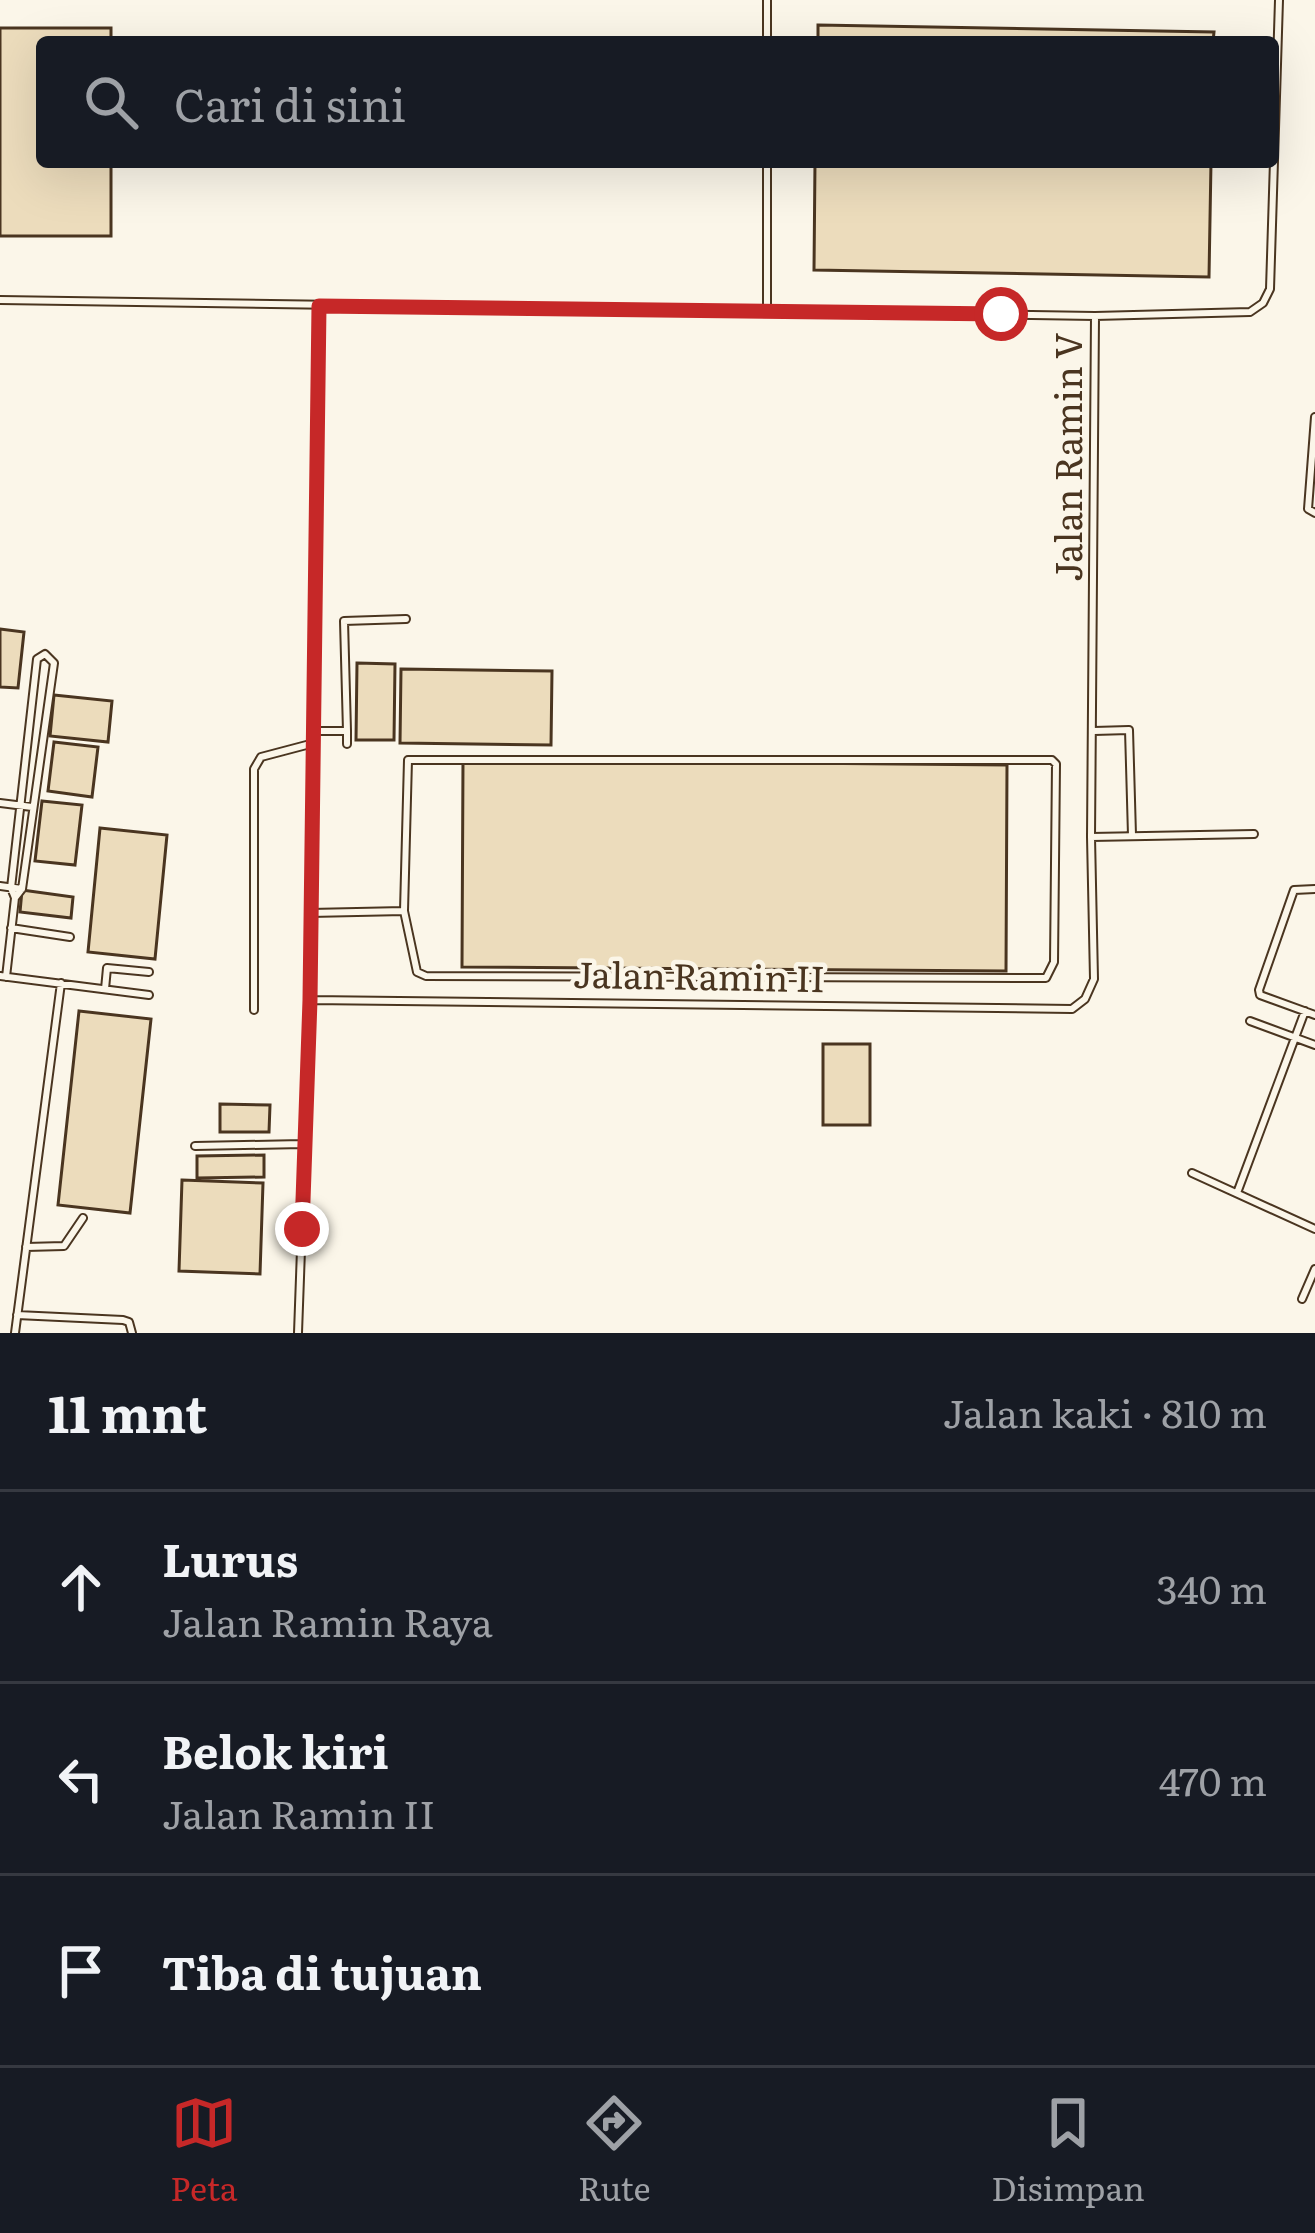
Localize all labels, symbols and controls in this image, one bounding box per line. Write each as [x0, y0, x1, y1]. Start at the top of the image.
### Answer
search box [36, 36, 1279, 168]
icon: search [78, 69, 144, 135]
text: Cari di sini [174, 69, 406, 136]
route start [974, 287, 1028, 341]
street label: Jalan Ramin V [1040, 332, 1093, 582]
street label: Jalan Ramin II [573, 946, 826, 1003]
route end [275, 1202, 329, 1256]
text: 11 mnt [48, 1373, 207, 1449]
text: Jalan kaki · 810 m [943, 1382, 1267, 1440]
text: Lurus [162, 1524, 298, 1591]
icon: ahead [48, 1554, 114, 1620]
text: 340 m [1156, 1558, 1267, 1616]
text: Jalan Ramin Raya [162, 1591, 493, 1649]
text: Belok kiri [162, 1716, 389, 1783]
icon: left [48, 1746, 114, 1812]
text: 470 m [1159, 1750, 1267, 1808]
text: Jalan Ramin II [162, 1783, 435, 1841]
text: Tiba di tujuan [162, 1937, 482, 2004]
icon: arrive [48, 1938, 114, 2004]
tab: Peta [170, 2090, 238, 2211]
tab: Rute [578, 2090, 651, 2211]
tab: Disimpan [991, 2090, 1145, 2211]

